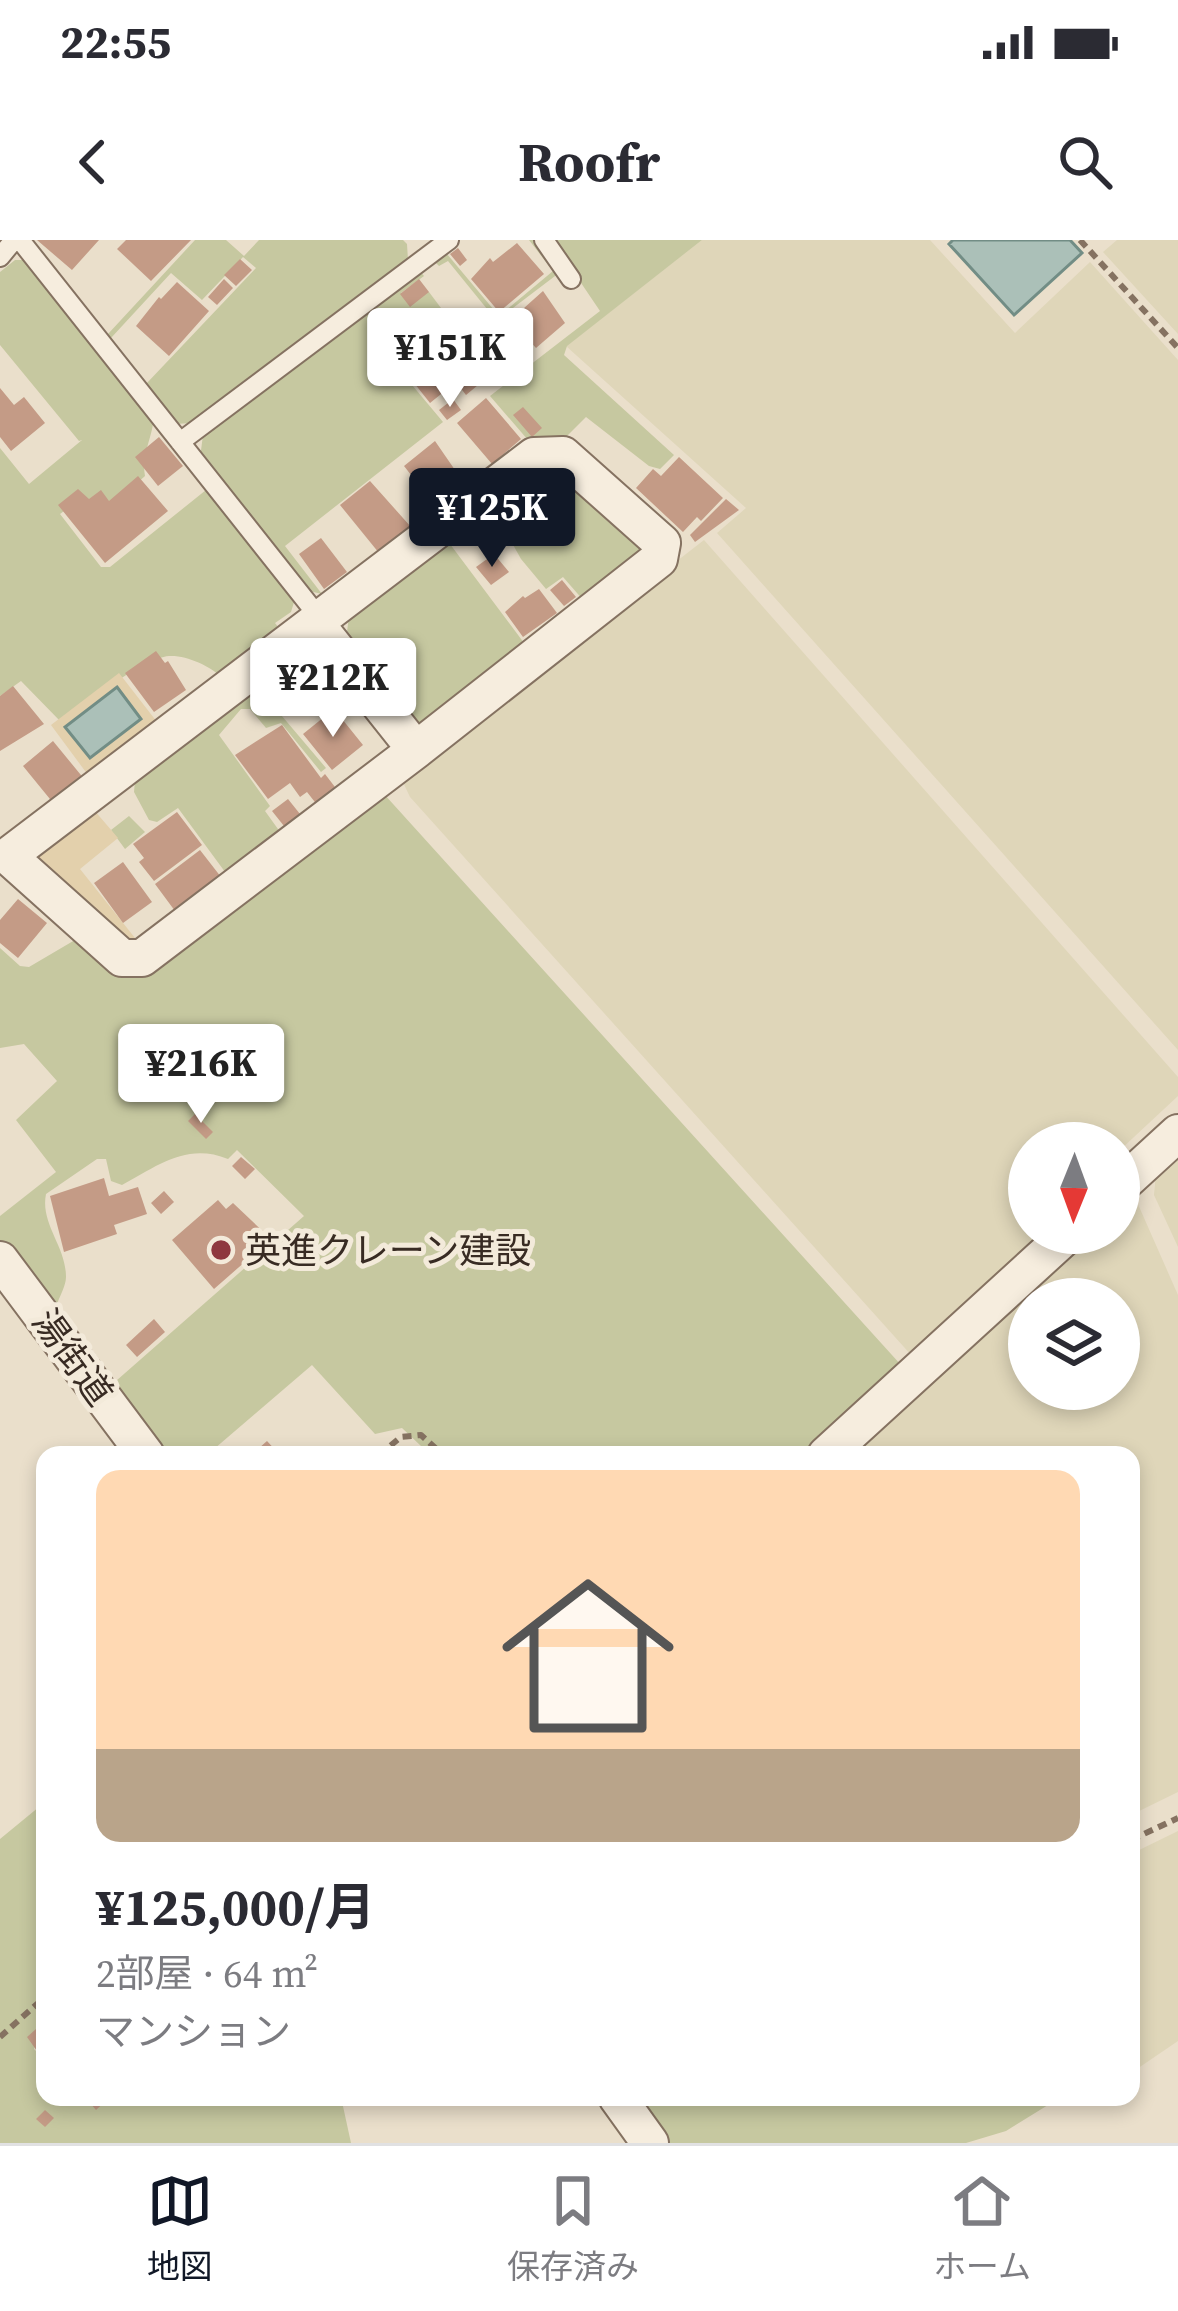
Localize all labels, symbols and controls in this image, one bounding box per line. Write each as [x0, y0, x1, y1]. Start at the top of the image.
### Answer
text: 22:55 [60, 11, 171, 73]
text: Roofr [518, 125, 660, 199]
icon: back [60, 129, 126, 195]
icon: search [1052, 129, 1118, 195]
pin: ¥151K [366, 308, 534, 410]
text: ¥151K [394, 320, 506, 373]
pin: ¥125K [408, 468, 576, 570]
text: ¥125K [436, 480, 548, 533]
pin: ¥212K [249, 638, 417, 740]
text: ¥212K [277, 650, 389, 703]
pin: ¥216K [117, 1024, 285, 1126]
text: ¥216K [145, 1036, 257, 1089]
north arrow [1008, 1122, 1140, 1254]
map controls [1008, 1122, 1140, 1410]
place label: 英進クレーン建設 [245, 1226, 531, 1275]
marker: 英進クレーン建設 [208, 1237, 234, 1263]
button: layers [1008, 1278, 1140, 1410]
street label: 湯街道 [21, 1299, 124, 1415]
icon: home [480, 1548, 696, 1764]
text: ¥125,000/月 [96, 1872, 376, 1942]
text: 2部屋 · 64 m² [96, 1947, 318, 2000]
text: マンション [96, 2005, 291, 2058]
tab: 地図 [147, 2168, 213, 2289]
tab: 保存済み [507, 2168, 639, 2289]
tab: ホーム [933, 2168, 1031, 2289]

